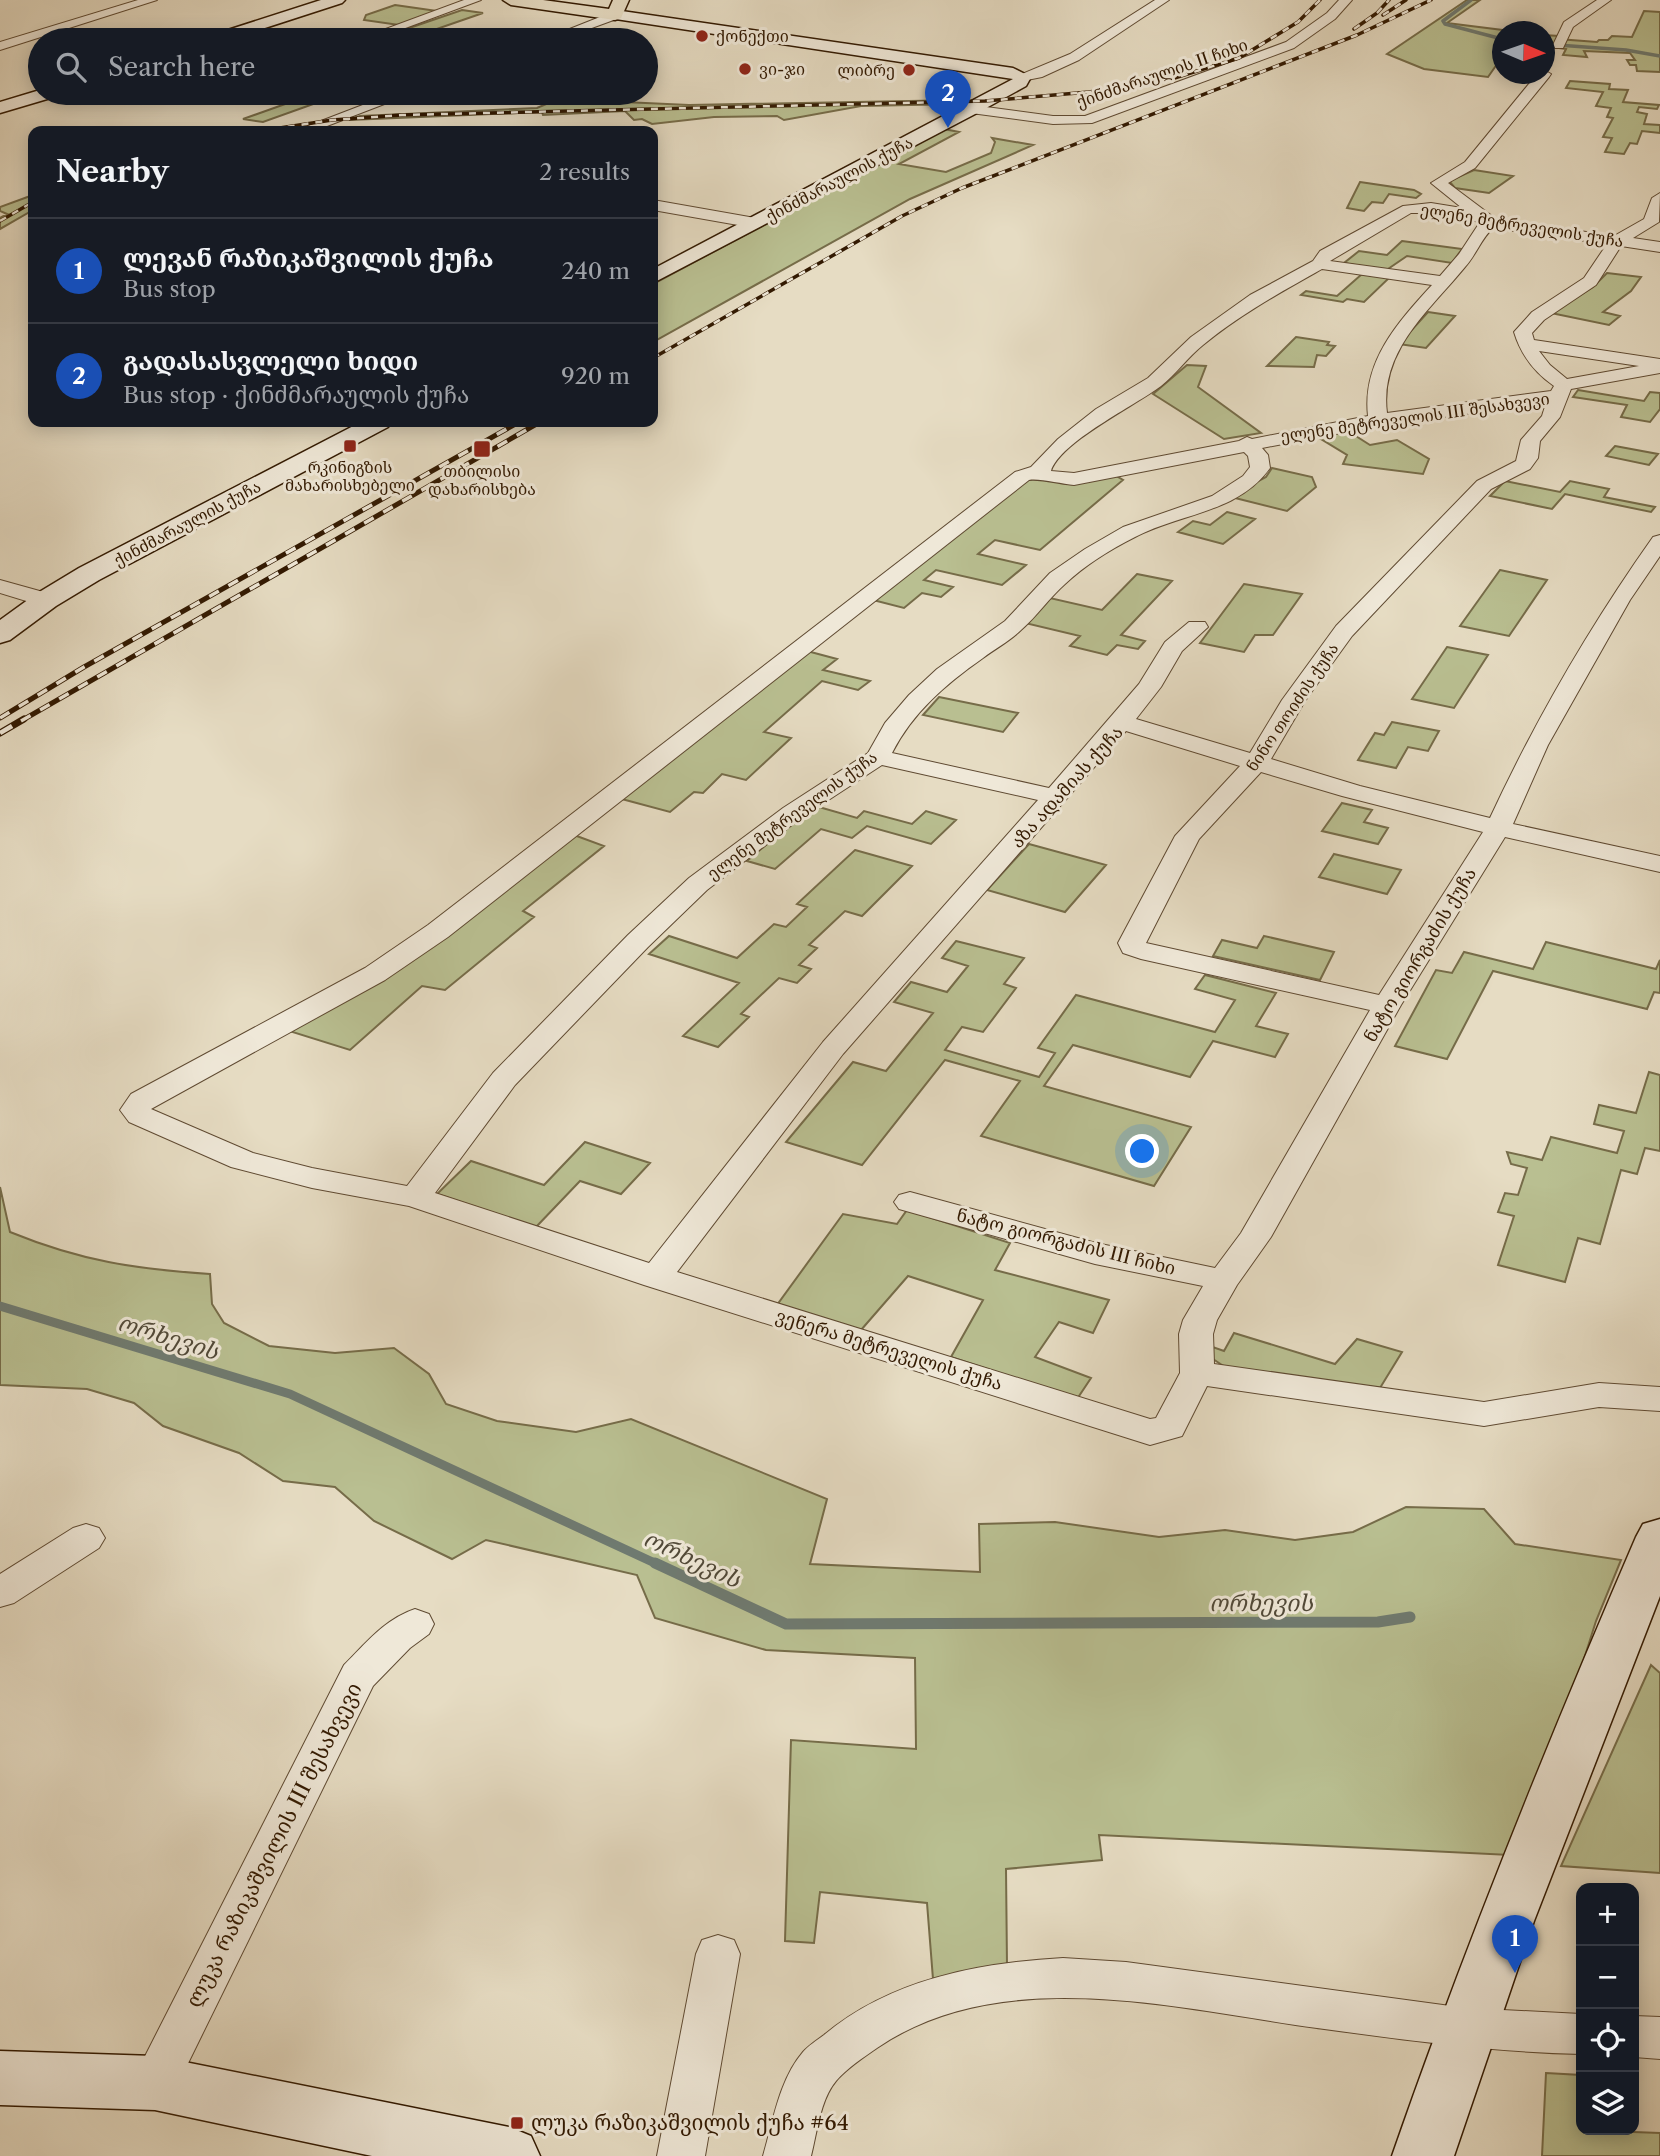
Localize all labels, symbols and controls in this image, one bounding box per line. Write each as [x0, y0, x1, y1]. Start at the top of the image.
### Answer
north arrow [1492, 21, 1555, 84]
place label: ქონექთი [716, 26, 789, 46]
search box [28, 28, 658, 105]
marker: ქონექთი [694, 28, 710, 44]
street label: ქინძმარაულის II ჩიხი [1074, 34, 1250, 112]
icon: search [52, 48, 90, 86]
text: Search here [108, 51, 255, 83]
place label: ვი-ჯი [759, 59, 805, 79]
place label: ლიბრე [838, 60, 895, 80]
marker: ვი-ჯი [737, 61, 753, 77]
marker: ლიბრე [901, 62, 917, 78]
pin: 2 [925, 70, 971, 128]
street label: ქინძმარაულის ქუჩა [762, 132, 916, 226]
text: Nearby [56, 153, 169, 190]
text: 2 results [539, 158, 630, 186]
street label: ელენე მეტრეველის ქუჩა [1419, 199, 1625, 251]
text: ლევან რაზიკაშვილის ქუჩა [123, 242, 494, 274]
text: 1 [74, 257, 84, 285]
text: 240 m [561, 257, 630, 285]
text: Bus stop [123, 275, 216, 303]
text: გადასასვლელი ხიდი [123, 345, 418, 377]
text: 2 [72, 362, 86, 390]
text: 920 m [561, 362, 630, 390]
text: Bus stop · ქინძმარაულის ქუჩა [123, 381, 469, 409]
street label: ელენე მეტრეველის III შესახვევი [1279, 388, 1551, 446]
marker: რკინიგზის მახარისხებელი [342, 438, 358, 454]
marker: თბილისი დახარისხება [472, 439, 492, 459]
place label: რკინიგზის მახარისხებელი [285, 457, 415, 495]
place label: თბილისი დახარისხება [428, 461, 536, 499]
street label: ქინძმარაულის ქუჩა [110, 476, 264, 570]
street label: ნინო თოიძის ქუჩა [1242, 639, 1342, 775]
street label: აზა ადამიას ქუჩა [1006, 721, 1128, 853]
street label: ელენე მეტრეველის ქუჩა [703, 747, 881, 883]
street label: ნატო გიორგაძის ქუჩა [1359, 864, 1481, 1046]
your location [1125, 1134, 1159, 1168]
street label: ნატო გიორგაძის III ჩიხი [954, 1204, 1178, 1280]
street label: ვენერა მეტრეველის ქუჩა [773, 1305, 1005, 1395]
water label: ორხევის [114, 1308, 222, 1366]
water label: ორხევის [639, 1524, 746, 1594]
water label: ორხევის [1209, 1589, 1314, 1617]
street label: ლუკა რაზიკაშვილის III შესახვევი [181, 1678, 367, 2012]
map controls [1576, 1883, 1639, 2135]
button: + [1576, 1883, 1639, 1946]
pin: 1 [1492, 1915, 1538, 1973]
button: − [1576, 1946, 1639, 2009]
button: locate [1576, 2009, 1639, 2072]
button: layers [1576, 2072, 1639, 2135]
place label: ლუკა რაზიკაშვილის ქუჩა #64 [531, 2110, 849, 2136]
marker: ლუკა რაზიკაშვილის ქუჩა #64 [509, 2115, 525, 2131]

